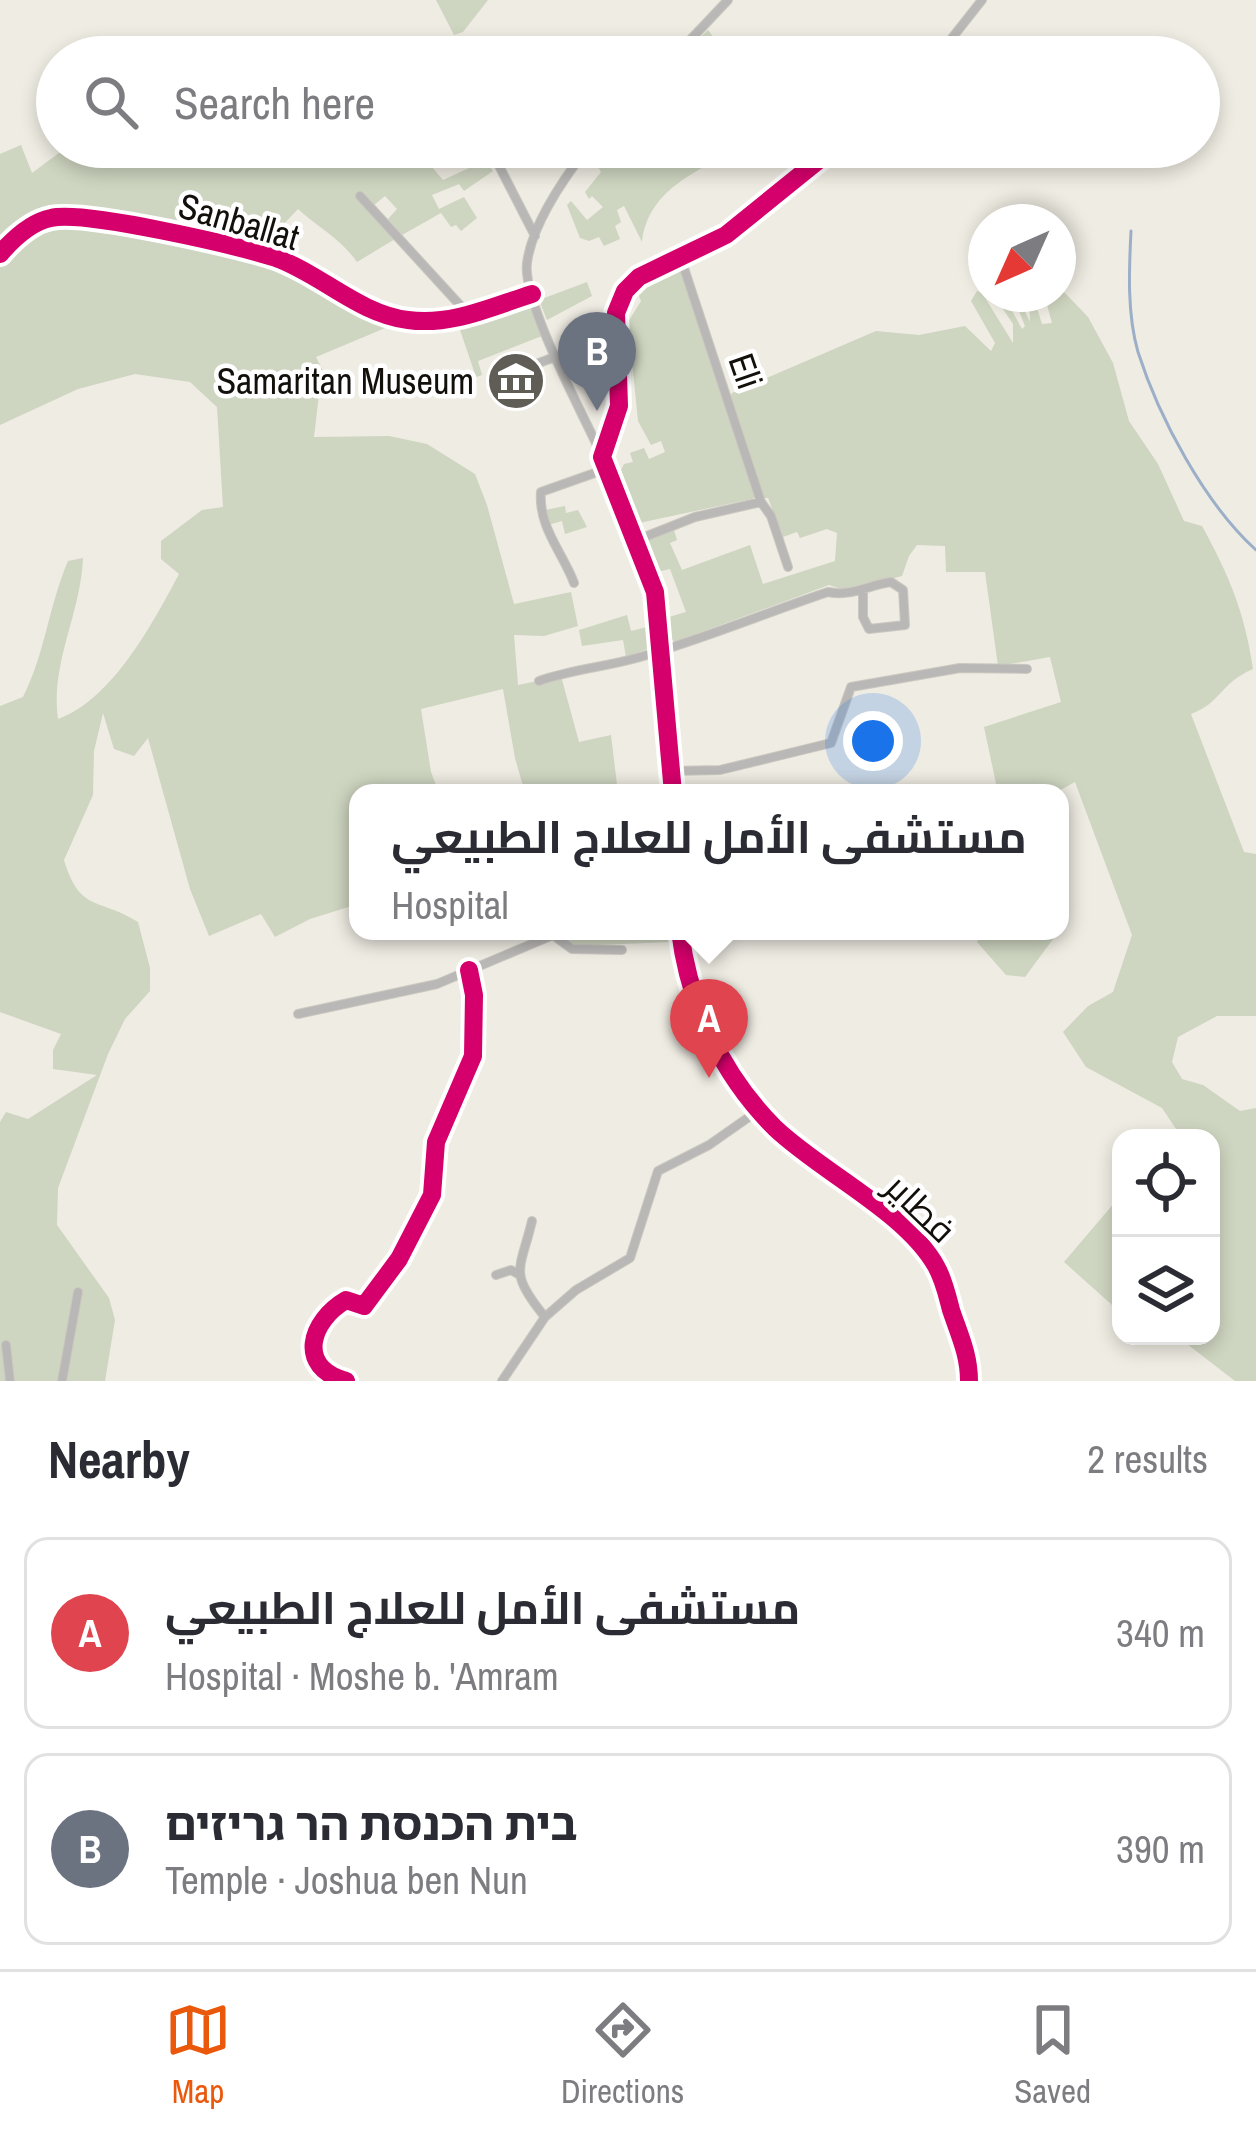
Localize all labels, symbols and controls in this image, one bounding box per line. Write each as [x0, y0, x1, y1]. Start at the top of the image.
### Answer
search box [36, 36, 1220, 168]
icon: search [78, 69, 144, 135]
text: Search here [174, 72, 375, 133]
street label: Sanballat [173, 181, 305, 261]
north arrow [968, 204, 1076, 312]
pin: B [558, 312, 636, 411]
street label: Eli [718, 347, 774, 395]
museum icon: Samaritan Museum [485, 350, 547, 412]
place label: Samaritan Museum [216, 357, 474, 405]
your location [843, 711, 903, 771]
popup [349, 784, 1069, 940]
text: مستشفى الأمل للعلاج الطبيعي [391, 806, 1027, 867]
text: Hospital [391, 879, 509, 931]
pin: A [670, 979, 748, 1078]
map controls [1112, 1129, 1220, 1345]
button: locate [1112, 1129, 1220, 1237]
street label: فطاير [874, 1162, 966, 1253]
button: layers [1112, 1237, 1220, 1345]
text: Nearby [48, 1425, 190, 1494]
text: 2 results [1087, 1433, 1208, 1485]
text: مستشفى الأمل للعلاج الطبيعي [165, 1577, 800, 1638]
text: A [78, 1607, 102, 1659]
text: 340 m [1116, 1607, 1205, 1659]
text: Hospital · Moshe b. 'Amram [165, 1650, 559, 1702]
text: בית הכנסת הר גריזים [165, 1793, 577, 1854]
text: B [78, 1823, 102, 1875]
text: 390 m [1116, 1823, 1205, 1875]
text: Temple · Joshua ben Nun [165, 1854, 528, 1906]
tab: Map [165, 1997, 231, 2113]
tab: Directions [561, 1997, 684, 2113]
tab: Saved [1014, 1997, 1091, 2113]

